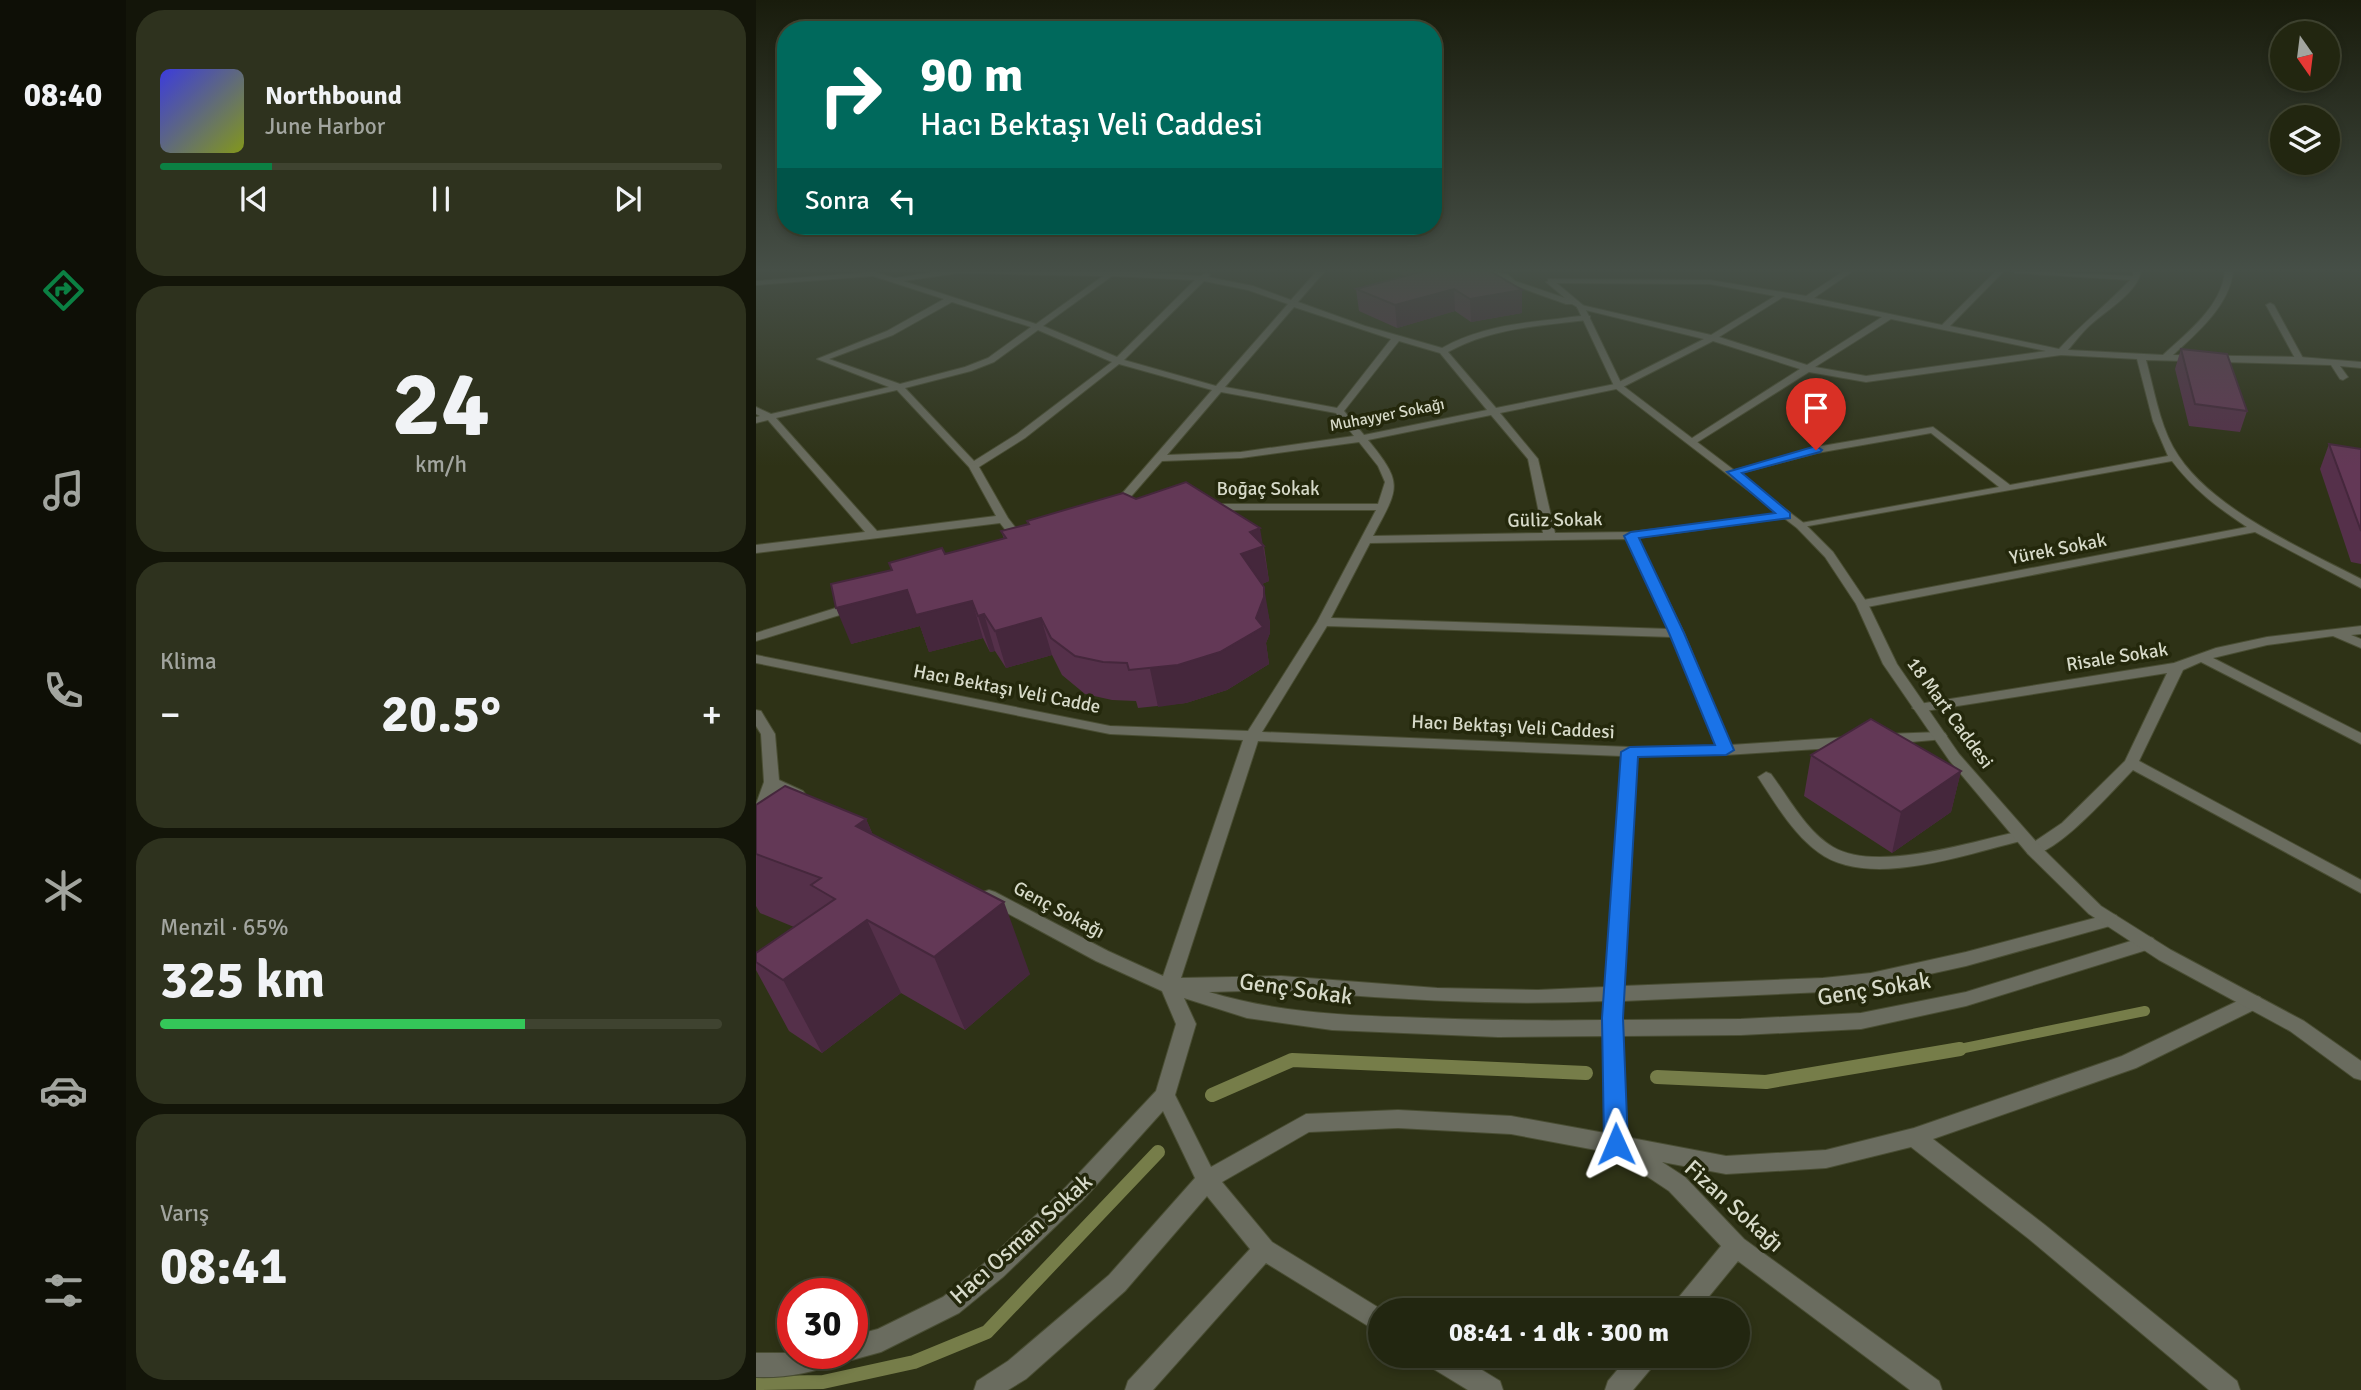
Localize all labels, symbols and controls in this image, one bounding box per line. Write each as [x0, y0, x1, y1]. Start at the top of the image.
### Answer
north arrow [2270, 21, 2340, 91]
map controls [2270, 21, 2340, 175]
text: 90 m [920, 45, 1023, 105]
icon: right [805, 49, 896, 140]
text: 08:40 [24, 76, 102, 115]
text: Northbound [265, 80, 402, 112]
text: Hacı Bektaşı Veli Caddesi [920, 105, 1263, 144]
button: layers [2270, 105, 2340, 175]
text: June Harbor [265, 112, 385, 141]
icon: previous [235, 180, 273, 218]
icon: pause [422, 180, 460, 218]
icon: next [609, 180, 647, 218]
icon: left [884, 182, 922, 220]
text: Sonra [805, 185, 870, 217]
icon: directions [39, 266, 88, 315]
text: 24 [392, 348, 490, 461]
pin [1786, 378, 1846, 450]
icon: arrive [1797, 389, 1835, 427]
street label: Muhayyer Sokağı [1328, 394, 1446, 436]
text: km/h [415, 450, 467, 479]
icon: music [39, 466, 88, 515]
street label: Boğaç Sokak [1216, 477, 1320, 501]
street label: Güliz Sokak [1507, 507, 1603, 533]
street label: Yürek Sokak [2007, 528, 2109, 570]
street label: Risale Sokak [2064, 637, 2170, 677]
text: Klima [160, 647, 217, 676]
street label: 18 Mart Caddesi [1902, 653, 1998, 773]
street label: Hacı Bektaşı Veli Cadde [911, 659, 1103, 719]
icon: phone [39, 666, 88, 715]
text: 20.5° [381, 682, 501, 746]
text: − [160, 691, 181, 738]
text: + [701, 691, 722, 738]
street label: Hacı Bektaşı Veli Caddesi [1411, 710, 1615, 744]
icon: climate [39, 866, 88, 915]
street label: Genç Sokağı [1009, 876, 1109, 944]
text: Menzil · 65% [160, 913, 289, 942]
text: 325 km [160, 948, 325, 1012]
street label: Genç Sokak [1815, 966, 1933, 1012]
street label: Genç Sokak [1237, 967, 1355, 1011]
icon: car [39, 1066, 88, 1115]
position arrow [1579, 1107, 1653, 1181]
street label: Fizan Sokağı [1678, 1154, 1790, 1258]
street label: Hacı Osman Sokak [944, 1167, 1099, 1311]
text: Varış [160, 1199, 209, 1228]
text: 08:41 [160, 1234, 288, 1298]
icon: filters [39, 1266, 88, 1315]
speed limit sign: 30 [777, 1278, 868, 1369]
text: 08:41 · 1 dk · 300 m [1449, 1317, 1669, 1349]

